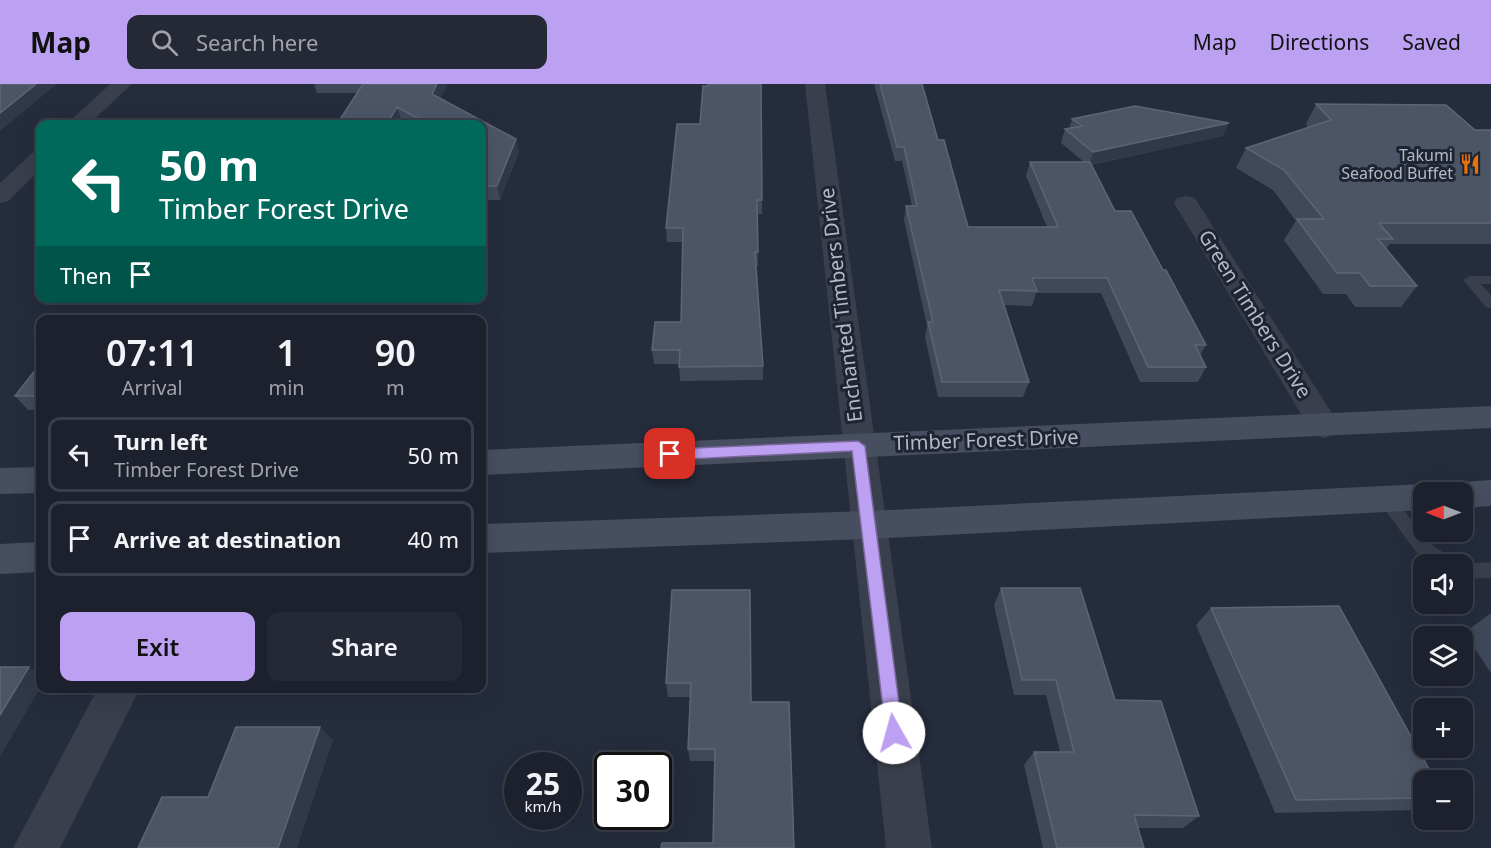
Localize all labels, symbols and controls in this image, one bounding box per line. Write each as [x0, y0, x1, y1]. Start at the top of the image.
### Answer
search box [127, 15, 547, 69]
text: Map [30, 23, 91, 61]
icon: search [148, 26, 181, 59]
text: Search here [196, 27, 318, 57]
text: Map [1193, 28, 1237, 56]
text: Directions [1270, 28, 1369, 56]
text: Saved [1402, 28, 1461, 56]
text: 50 m [159, 136, 259, 193]
icon: left [60, 144, 138, 222]
place label: Takumi Seafood Buffet [1341, 144, 1453, 184]
restaurant icon: Takumi Seafood Buffet [1458, 152, 1482, 176]
street label: Enchanted Timbers Drive [813, 186, 868, 424]
text: Timber Forest Drive [159, 190, 409, 227]
street label: Green Timbers Drive [1193, 224, 1318, 403]
icon: arrive [124, 258, 157, 291]
text: Then [60, 260, 112, 290]
text: 07:11 [106, 328, 198, 377]
text: 1 [276, 328, 297, 377]
text: 90 [375, 328, 416, 377]
text: Arrival [122, 374, 183, 401]
text: min [268, 374, 305, 401]
text: m [386, 374, 405, 401]
street label: Timber Forest Drive [893, 423, 1079, 456]
text: Turn left [114, 426, 208, 456]
pin [644, 428, 695, 479]
icon: arrive [653, 437, 686, 470]
icon: left [63, 438, 96, 471]
text: 50 m [408, 440, 459, 470]
text: Timber Forest Drive [114, 456, 299, 483]
north arrow [1413, 482, 1473, 542]
map controls [1413, 482, 1473, 830]
icon: arrive [63, 522, 96, 555]
text: Arrive at destination [114, 524, 341, 554]
text: 40 m [408, 524, 459, 554]
button: sound [1413, 554, 1473, 614]
button: Exit [60, 612, 255, 681]
button: Share [267, 612, 462, 681]
button: layers [1413, 626, 1473, 686]
button: + [1413, 698, 1473, 758]
position arrow [862, 701, 926, 765]
speed limit sign: 30 [594, 752, 672, 830]
text: 25 [526, 763, 560, 804]
button: − [1413, 770, 1473, 830]
text: km/h [525, 796, 561, 816]

